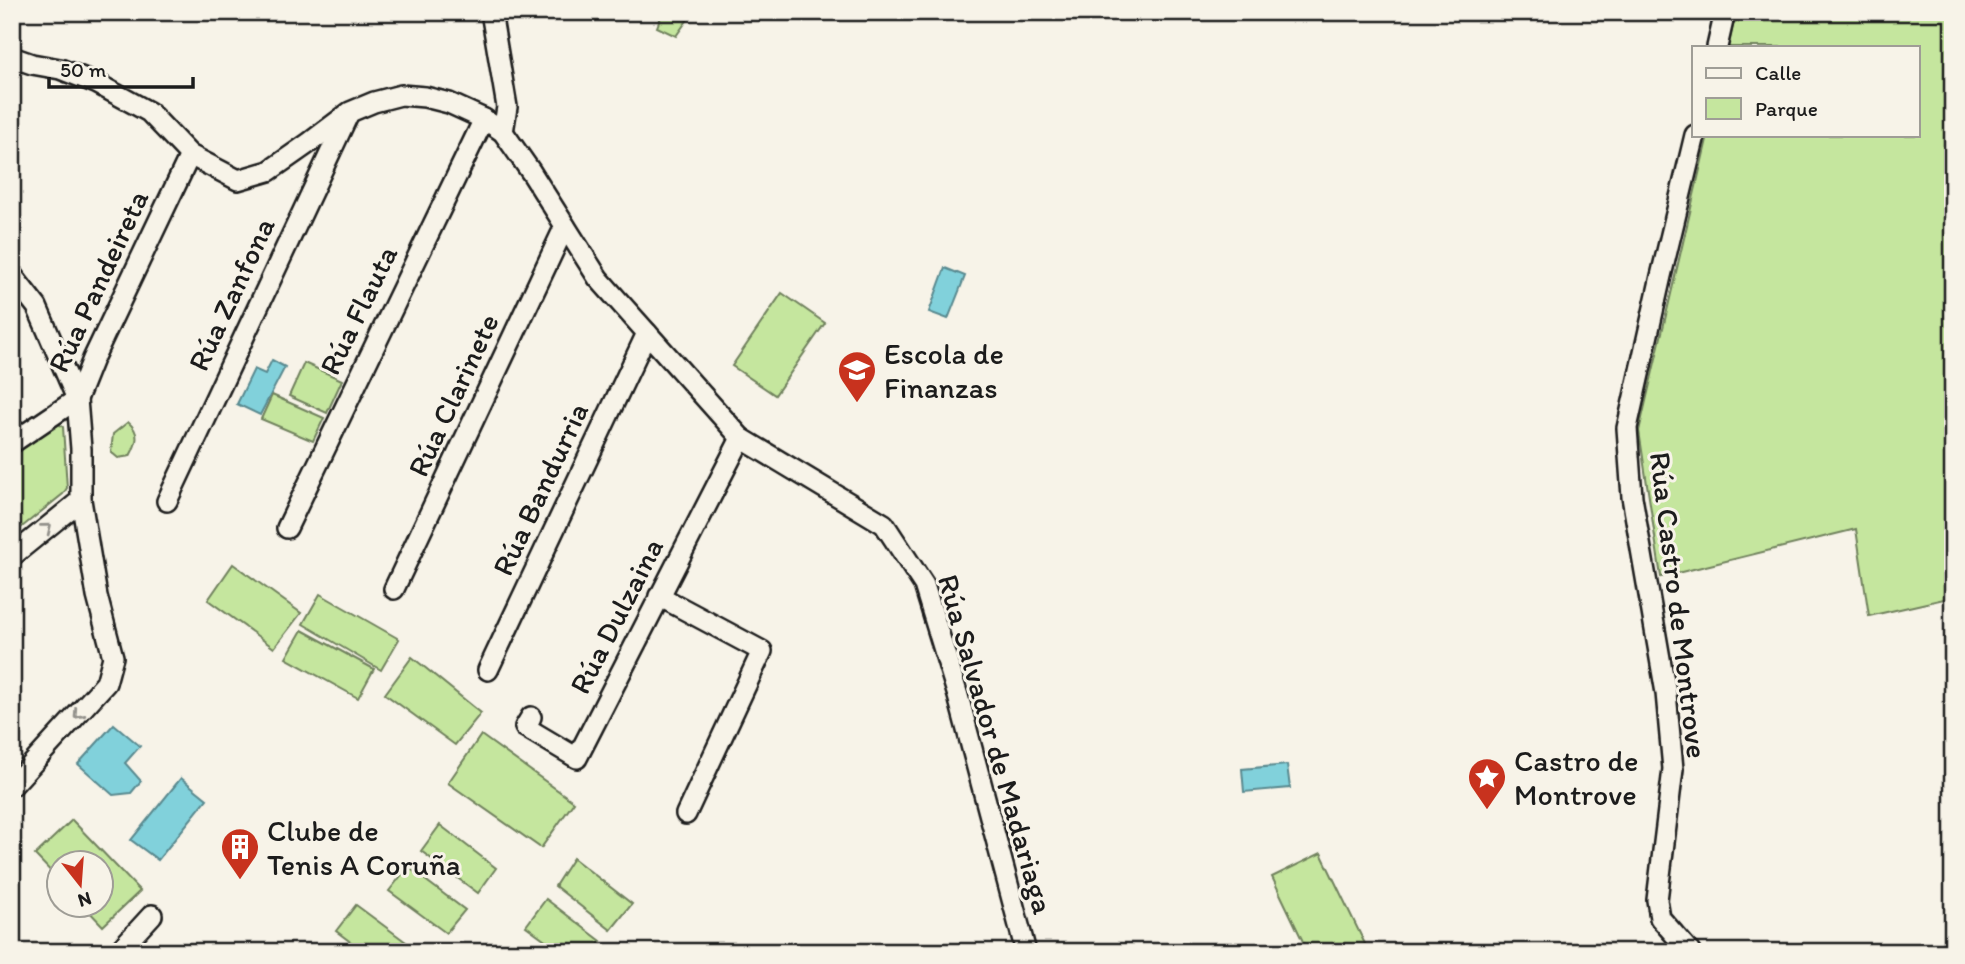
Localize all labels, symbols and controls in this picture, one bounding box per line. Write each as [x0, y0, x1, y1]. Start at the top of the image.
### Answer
scale bar [49, 46, 192, 90]
legend [1692, 46, 1920, 136]
text: 50 m [60, 57, 107, 82]
text: Calle [1755, 60, 1801, 85]
text: Parque [1755, 96, 1818, 121]
street label: Rúa Pandeireta [40, 183, 157, 378]
street label: Rúa Zanfona [179, 211, 283, 377]
street label: Rúa Flauta [311, 239, 405, 381]
street label: Rúa Clarinete [399, 308, 507, 482]
place label: Escola de Finanzas [884, 335, 1004, 406]
school or university icon: Escola de Finanzas [836, 349, 878, 404]
street label: Rúa Bandurria [484, 396, 596, 581]
street label: Rúa Castro de Montrove [1642, 450, 1716, 760]
one-way arrow [38, 524, 51, 536]
street label: Rúa Dulzaina [561, 532, 671, 700]
street label: Rúa Salvador de Madariaga [930, 570, 1062, 918]
one-way arrow [74, 706, 86, 719]
place label: Castro de Montrove [1514, 742, 1638, 813]
place icon: Castro de Montrove [1466, 756, 1508, 811]
place label: Clube de Tenis A Coruña [267, 812, 461, 883]
building icon: Clube de Tenis A Coruña [219, 826, 261, 881]
north arrow [46, 848, 116, 918]
text: N [75, 887, 94, 913]

